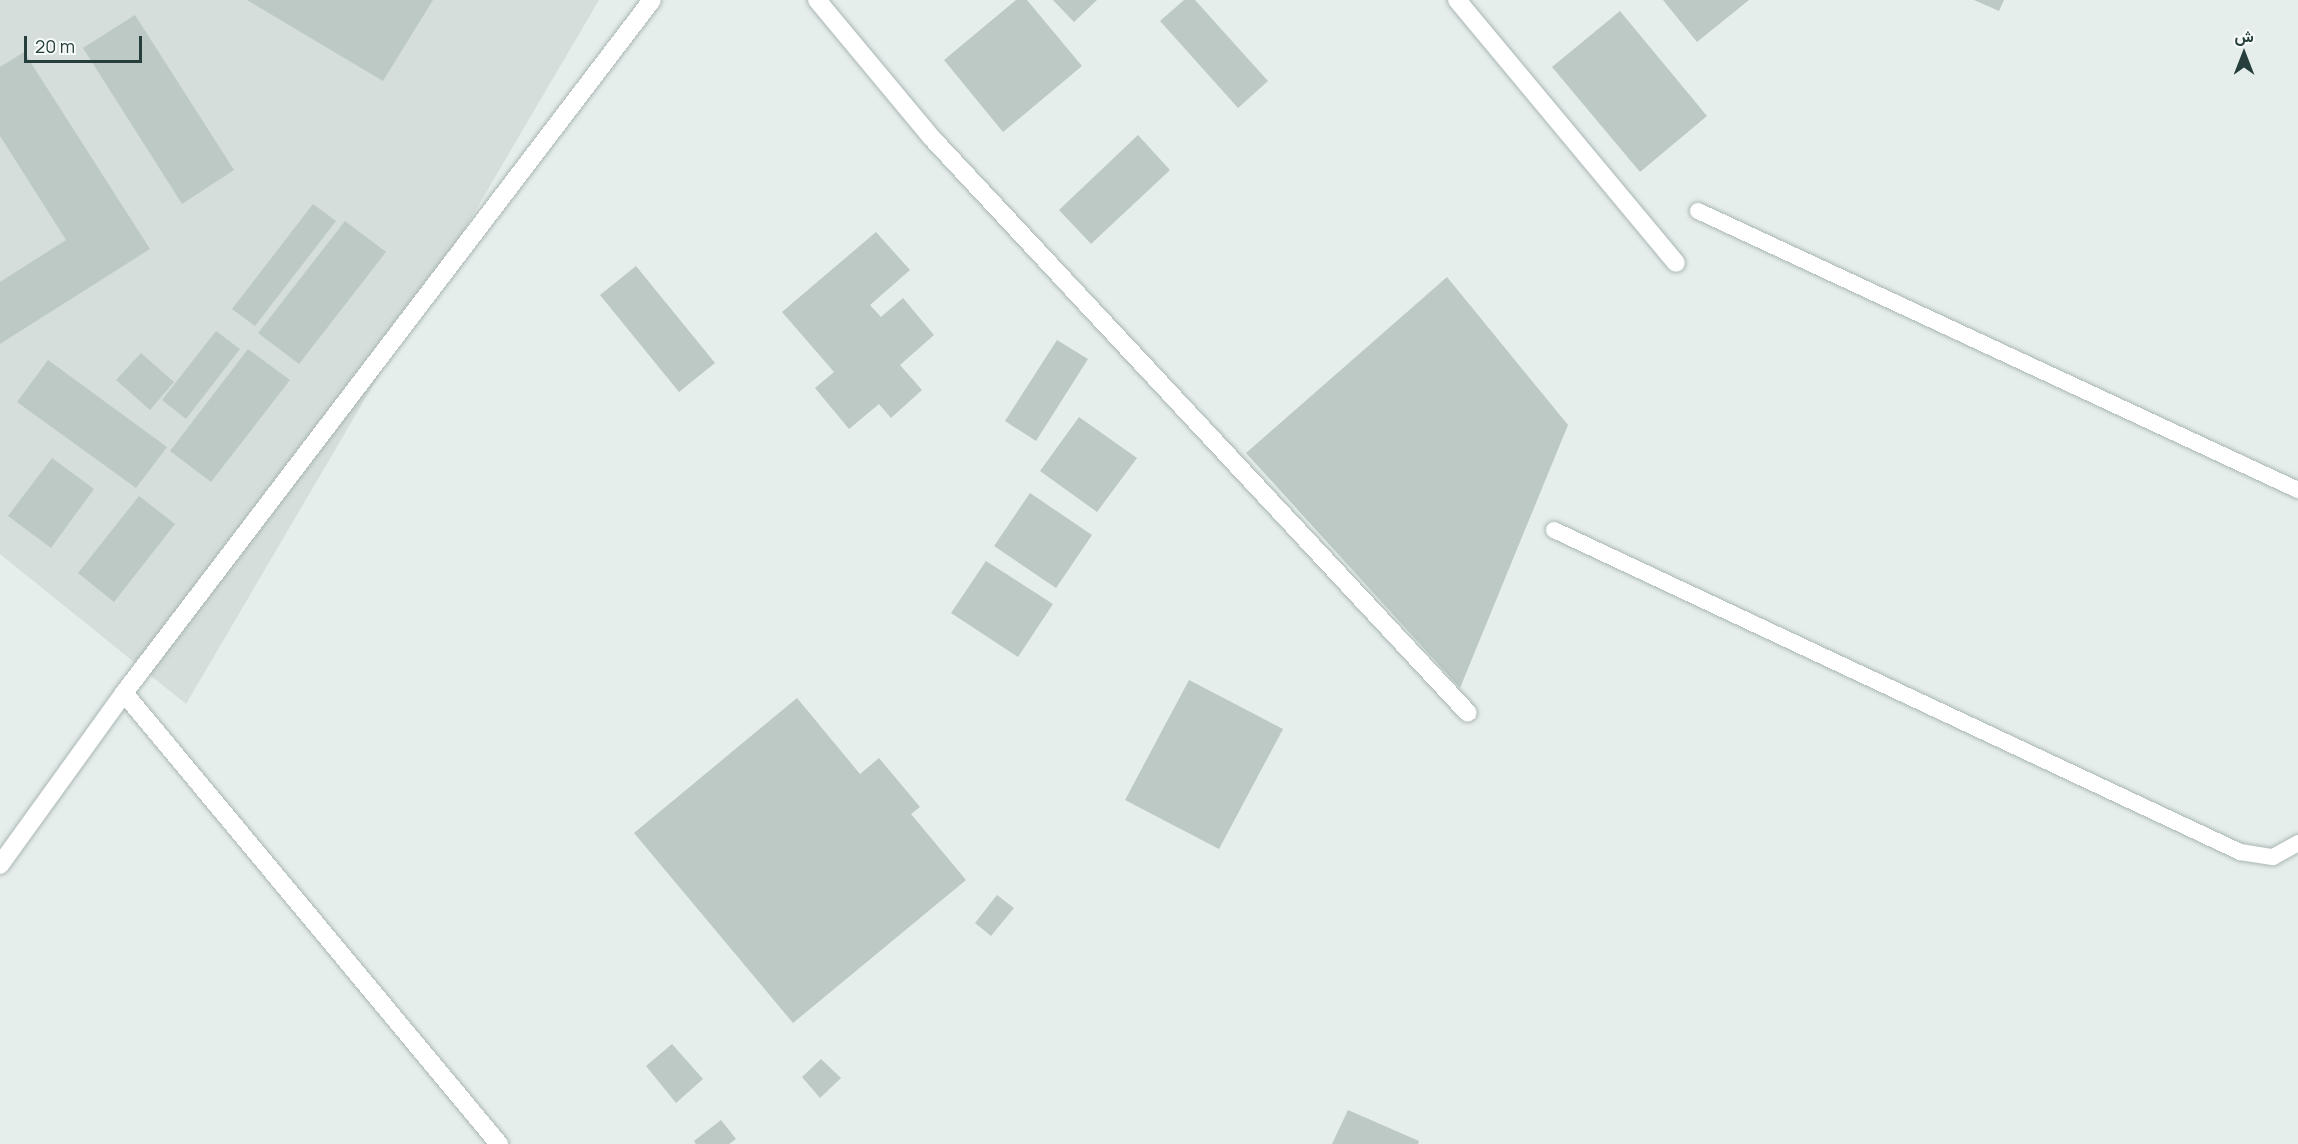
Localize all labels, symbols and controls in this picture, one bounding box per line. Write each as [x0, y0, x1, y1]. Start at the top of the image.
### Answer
scale bar [27, 24, 146, 62]
north arrow [2214, 24, 2274, 84]
text: ش [2234, 25, 2254, 47]
text: 20 m [35, 34, 75, 58]

